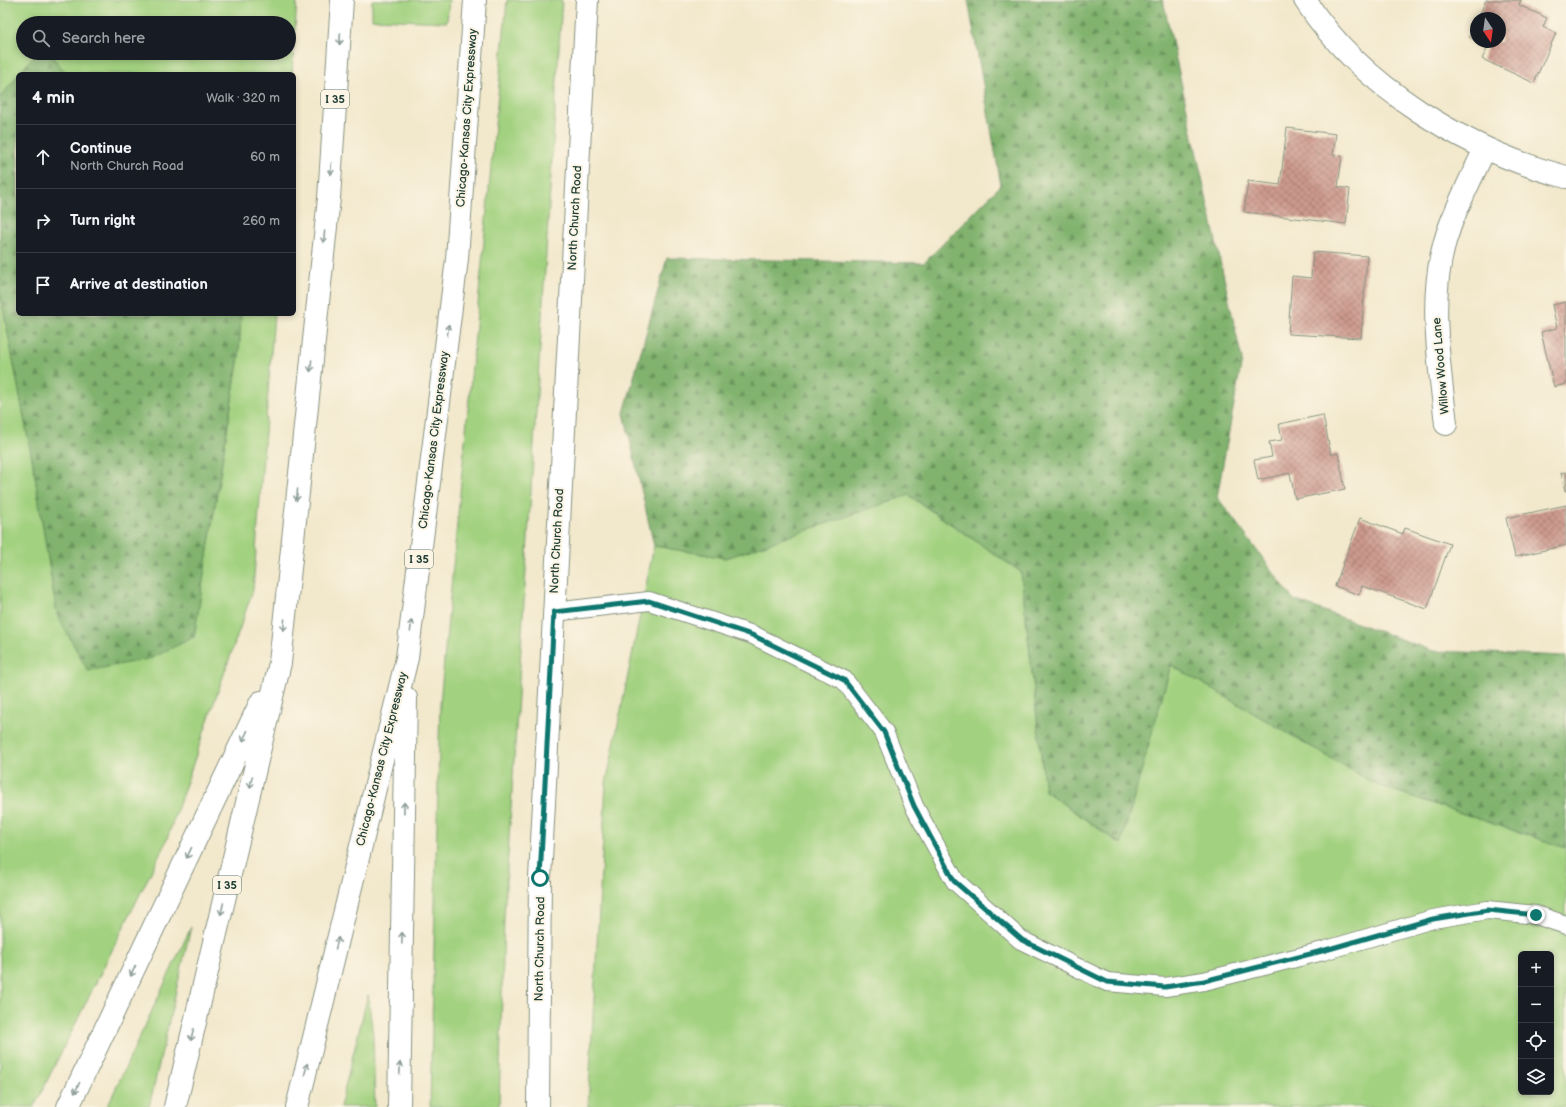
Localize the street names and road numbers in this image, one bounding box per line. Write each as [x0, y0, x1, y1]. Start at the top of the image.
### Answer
street label: Chicago-Kansas City Expressway [453, 28, 481, 208]
road number: I 35 [321, 90, 349, 108]
street label: North Church Road [565, 165, 585, 271]
street label: Willow Wood Lane [1429, 317, 1453, 415]
street label: Chicago-Kansas City Expressway [416, 350, 452, 530]
street label: North Church Road [547, 488, 567, 594]
road number: I 35 [405, 550, 433, 568]
street label: Chicago-Kansas City Expressway [353, 670, 411, 848]
road number: I 35 [213, 876, 241, 894]
street label: North Church Road [532, 896, 548, 1002]

